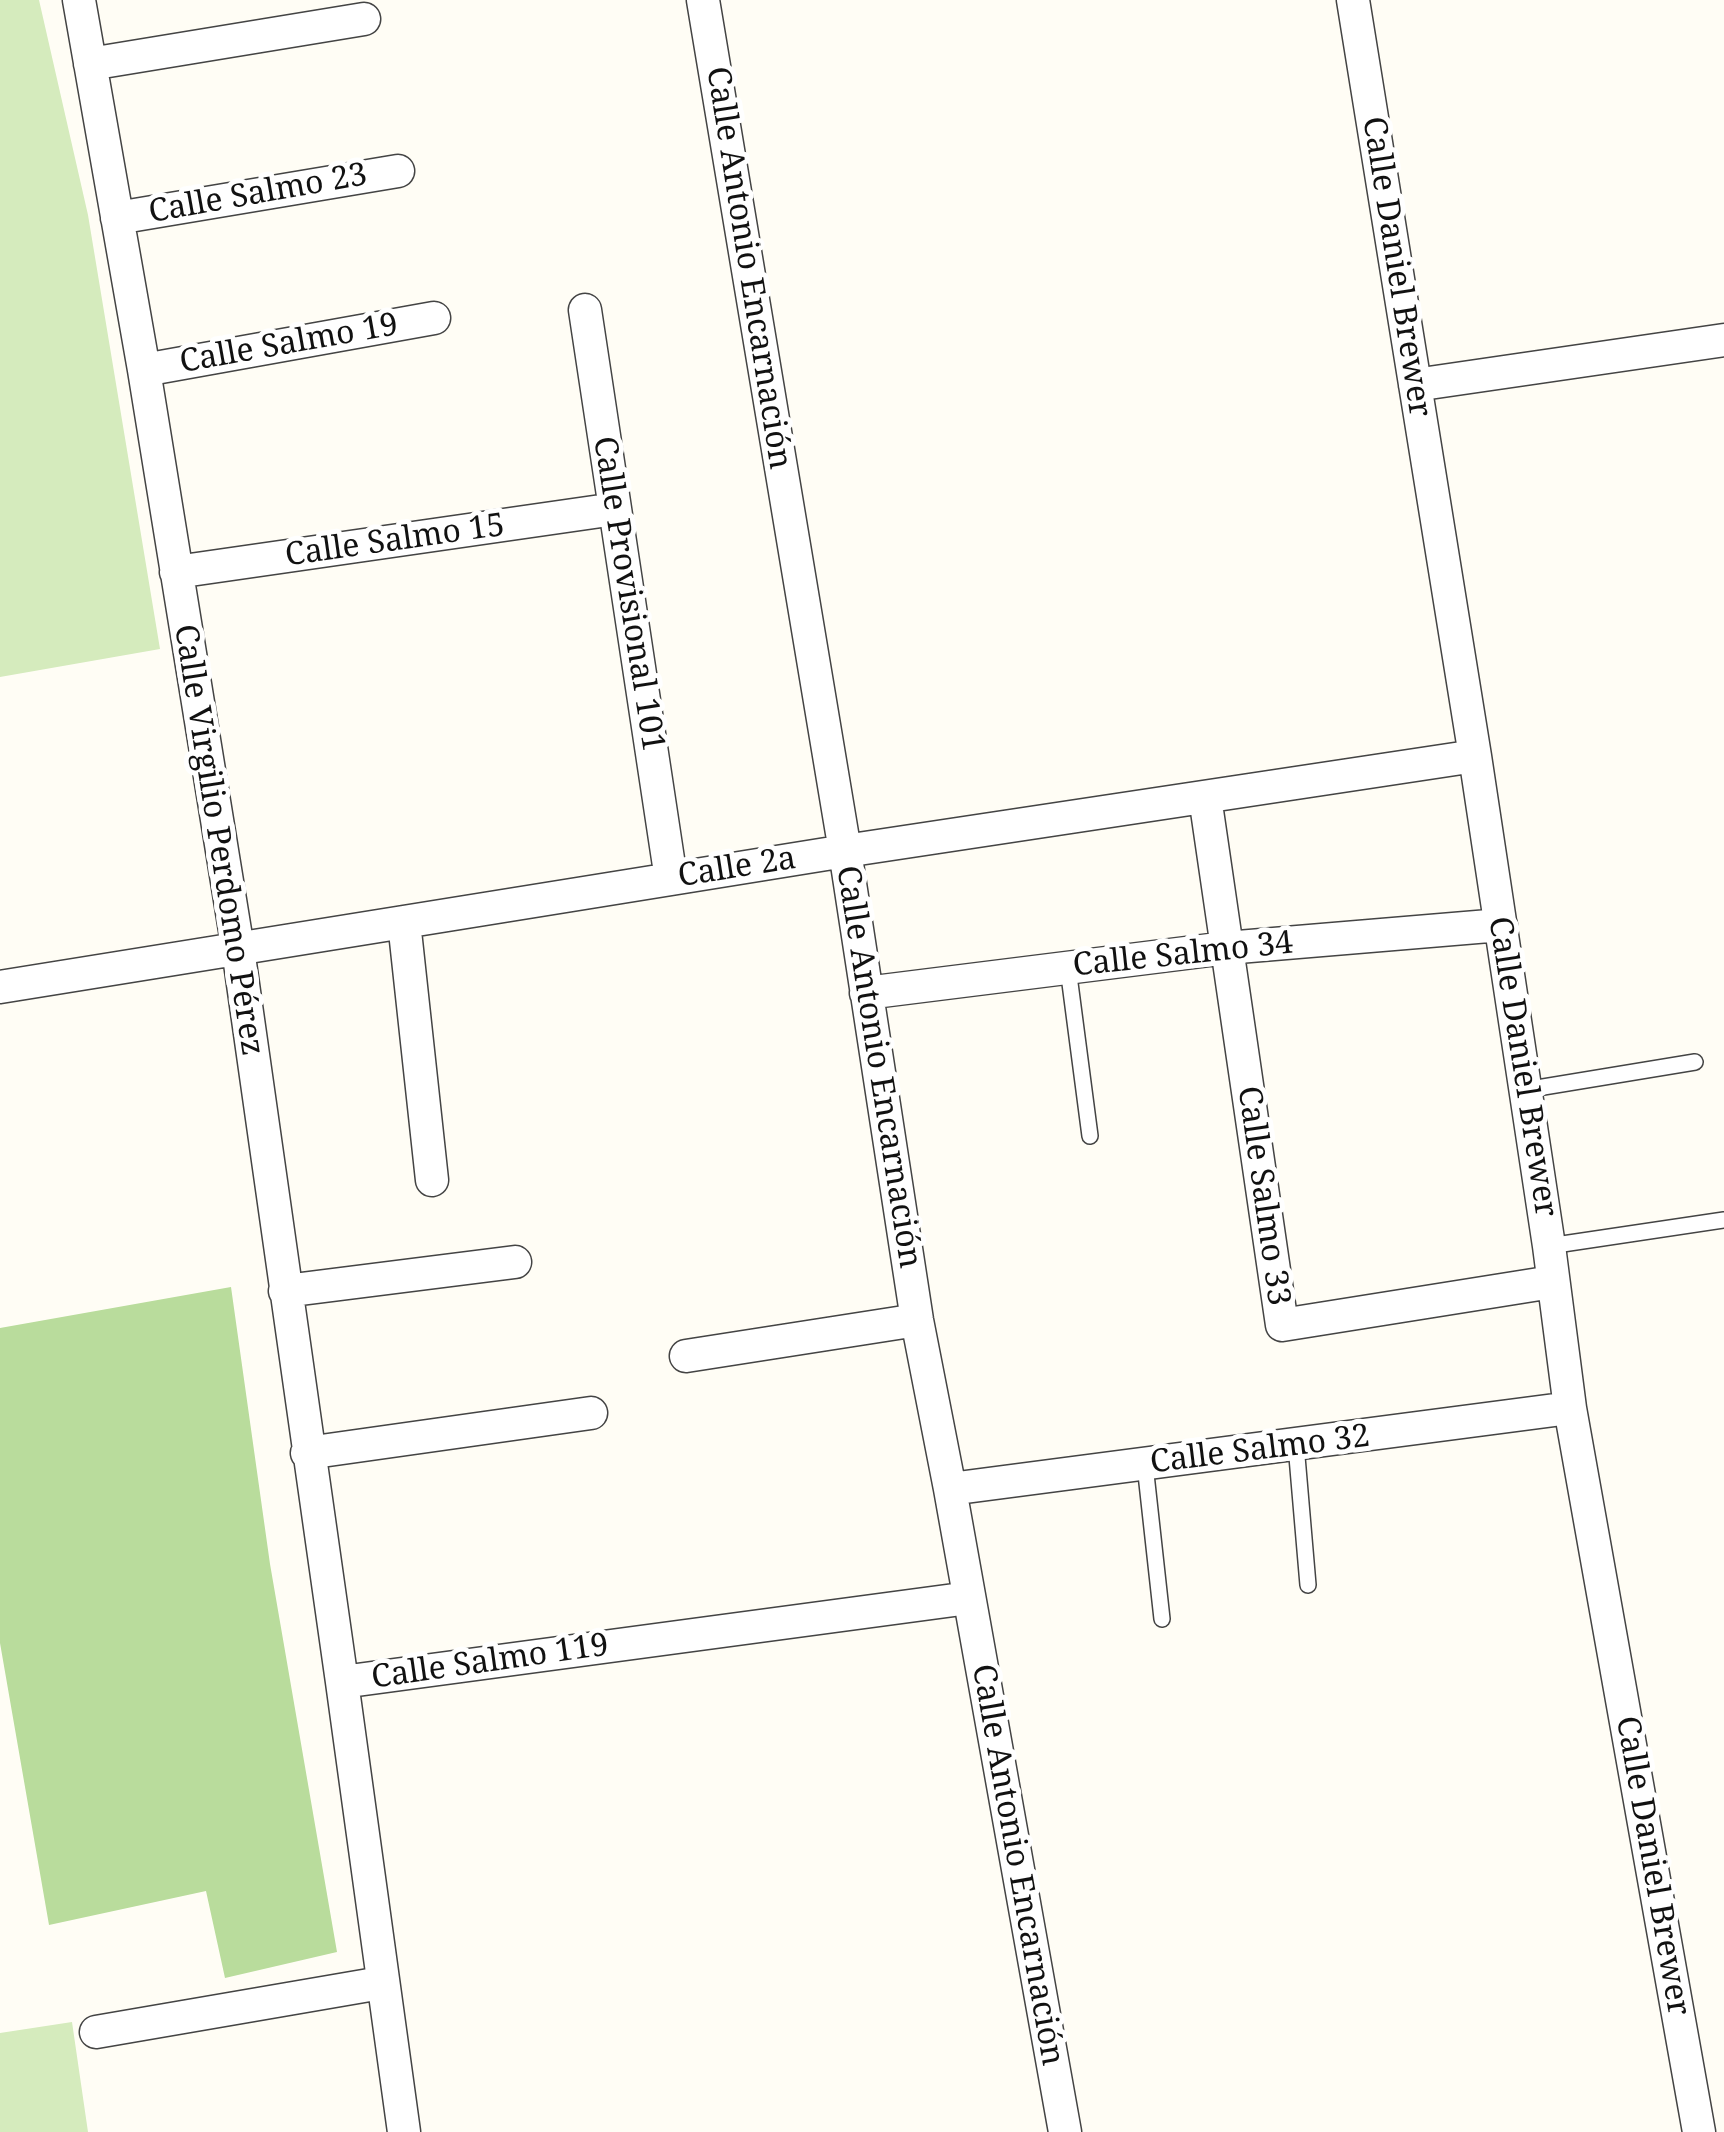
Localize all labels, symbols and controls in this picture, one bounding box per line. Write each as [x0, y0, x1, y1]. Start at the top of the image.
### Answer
street label: Calle Antonio Encarnación [697, 64, 799, 472]
street label: Calle Daniel Brewer [1353, 114, 1439, 420]
street label: Calle Salmo 23 [146, 156, 370, 232]
street label: Calle Salmo 19 [177, 306, 401, 382]
street label: Calle Provisional 101 [584, 434, 672, 754]
street label: Calle Salmo 15 [283, 507, 507, 575]
street label: Calle Virgilio Perdomo Pérez [165, 622, 271, 1058]
street label: Calle 2a [675, 840, 799, 896]
street label: Calle Antonio Encarnación [827, 863, 929, 1271]
street label: Calle Daniel Brewer [1479, 914, 1565, 1220]
street label: Calle Salmo 34 [1071, 924, 1295, 986]
street label: Calle Salmo 33 [1229, 1084, 1297, 1308]
street label: Calle Salmo 32 [1148, 1417, 1372, 1483]
street label: Calle Salmo 119 [369, 1626, 611, 1698]
street label: Calle Antonio Encarnación [963, 1661, 1071, 2069]
street label: Calle Daniel Brewer [1607, 1713, 1697, 2019]

